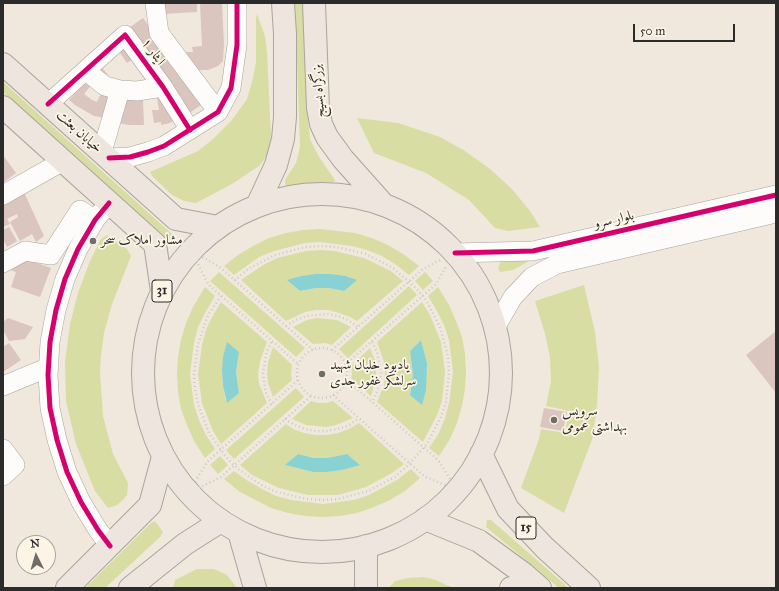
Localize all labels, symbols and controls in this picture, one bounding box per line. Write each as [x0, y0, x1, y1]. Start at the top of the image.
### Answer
scale bar [635, 16, 737, 42]
text: 50 m [640, 24, 665, 38]
street label: ایثار ۱ [138, 35, 168, 69]
street label: بزرگراه بسیج [309, 64, 329, 118]
street label: خیابان بعثت [52, 107, 106, 157]
street label: بلوار سرو [592, 207, 636, 233]
place label: مشاور املاک سحر [101, 233, 183, 249]
marker: مشاور املاک سحر [88, 236, 98, 246]
road number: 31 [152, 280, 172, 302]
place label: یادبود خلبان شهید سرلشکر غفور جدی [330, 358, 416, 390]
marker: یادبود خلبان شهید سرلشکر غفور جدی [317, 369, 327, 379]
place label: سرویس بهداشتی عمومی [562, 404, 627, 436]
marker: سرویس بهداشتی عمومی [549, 415, 559, 425]
road number: 15 [516, 517, 536, 539]
north arrow [16, 535, 56, 575]
text: N [30, 537, 40, 550]

